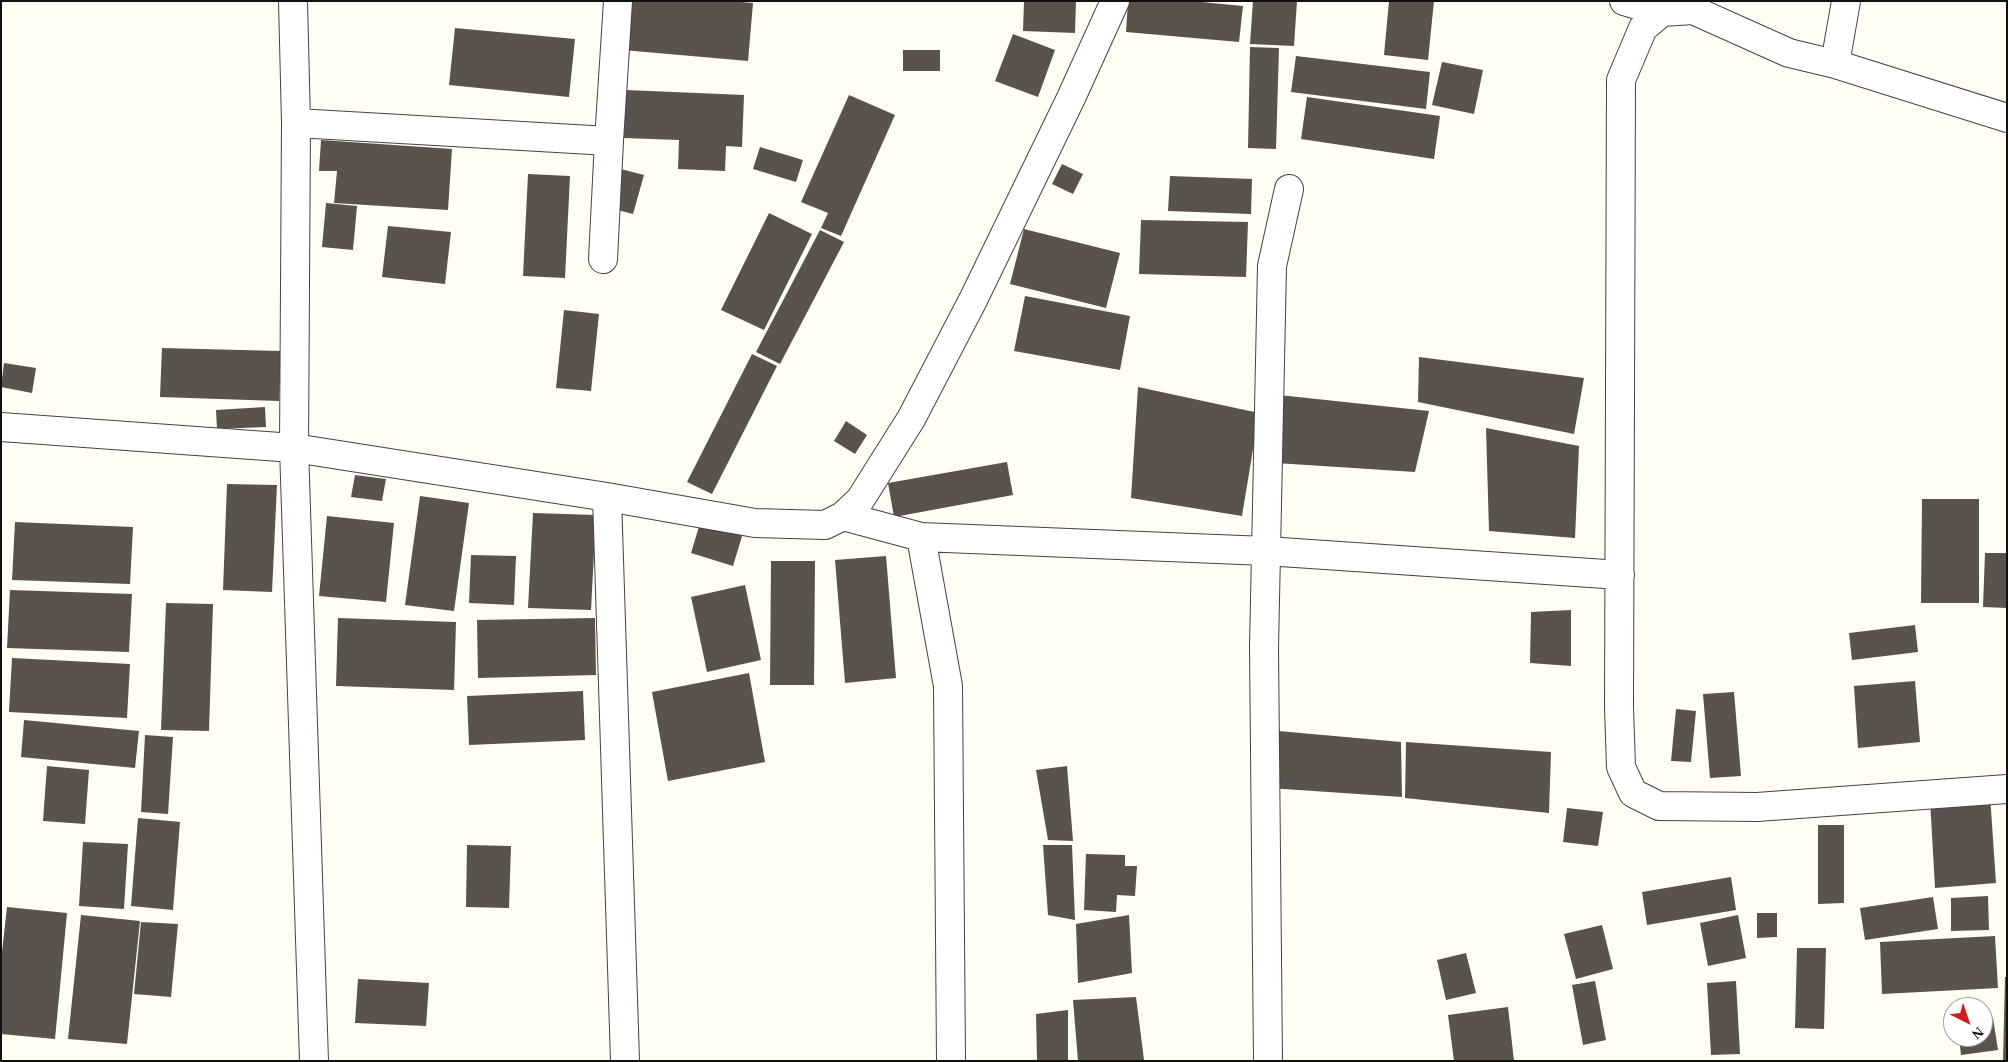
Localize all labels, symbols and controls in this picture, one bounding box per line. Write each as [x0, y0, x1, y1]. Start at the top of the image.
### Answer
north arrow [1943, 997, 1993, 1047]
text: N [1969, 1024, 1986, 1042]

